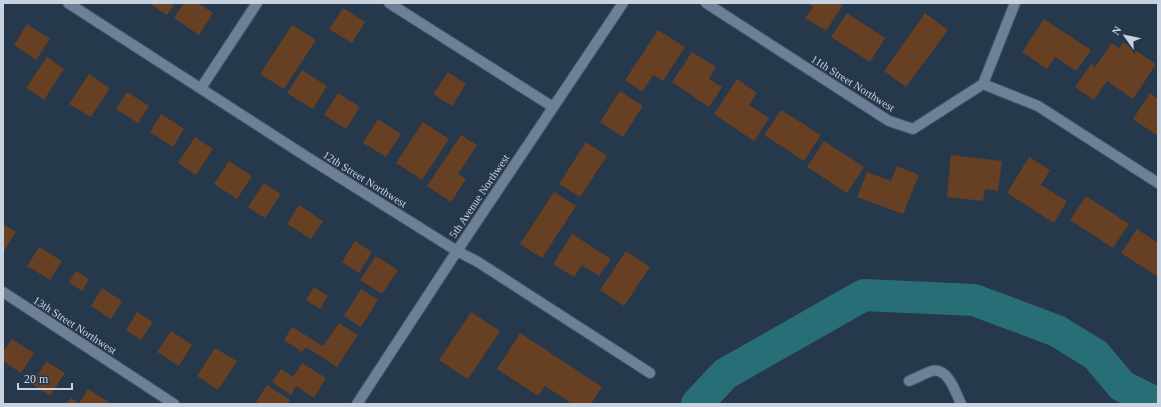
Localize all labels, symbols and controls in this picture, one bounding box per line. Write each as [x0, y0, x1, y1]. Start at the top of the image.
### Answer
north arrow [1105, 16, 1145, 56]
text: N [1109, 24, 1124, 37]
street label: 11th Street Northwest [809, 52, 897, 114]
street label: 12th Street Northwest [321, 148, 409, 210]
street label: 5th Avenue Northwest [447, 152, 511, 240]
street label: 13th Street Northwest [31, 294, 119, 356]
scale bar [18, 365, 72, 391]
text: 20 m [24, 372, 49, 386]

